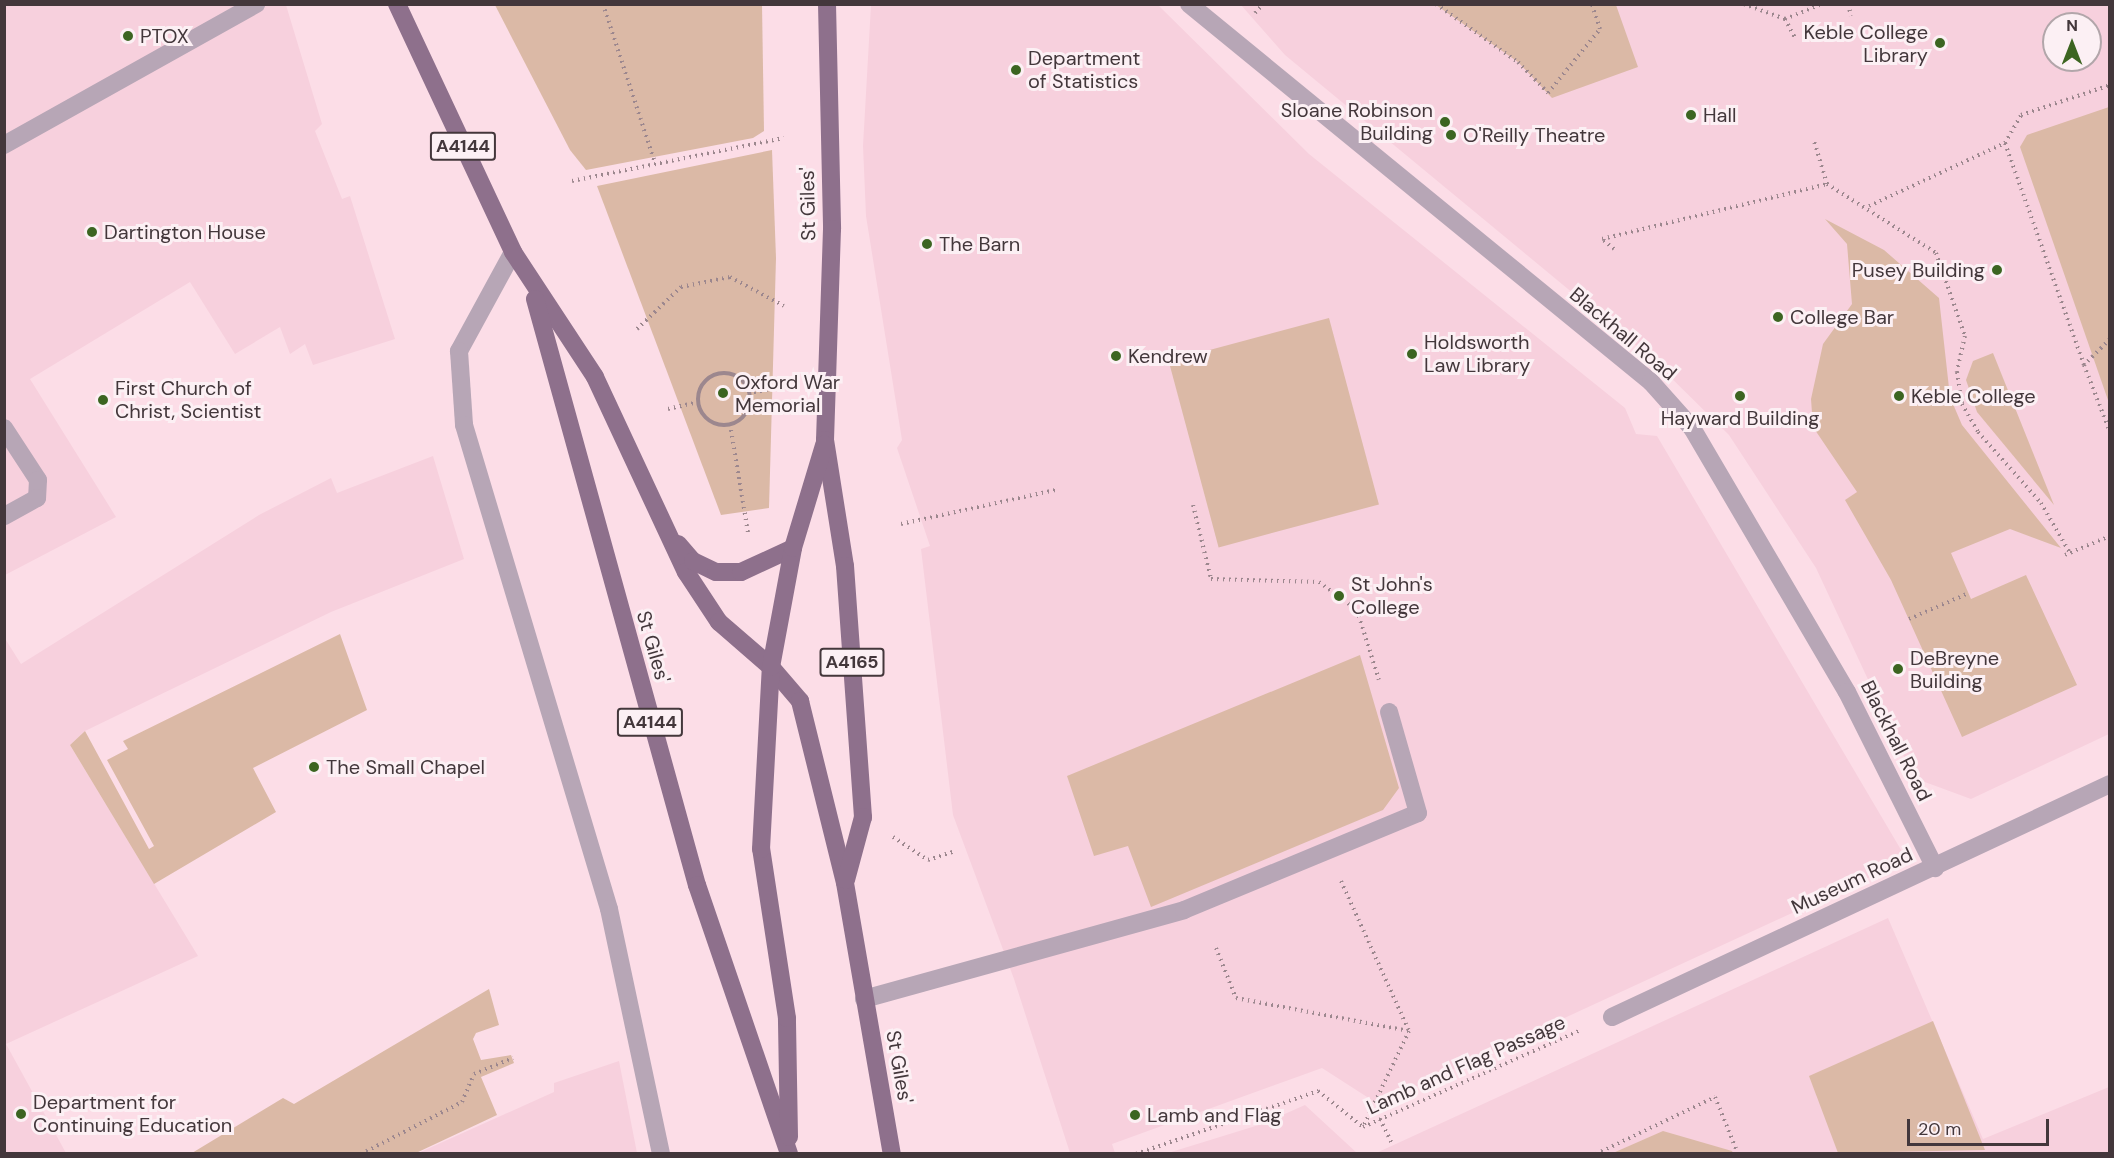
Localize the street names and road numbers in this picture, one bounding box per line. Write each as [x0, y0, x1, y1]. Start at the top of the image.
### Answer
road number: A4144 [428, 131, 498, 161]
street label: St Giles' [795, 167, 821, 241]
street label: Blackhall Road [1565, 282, 1681, 386]
street label: St Giles' [631, 608, 675, 686]
road number: A4165 [819, 647, 885, 677]
street label: Blackhall Road [1855, 677, 1937, 805]
road number: A4144 [616, 707, 684, 737]
street label: Museum Road [1788, 842, 1916, 920]
street label: Lamb and Flag Passage [1363, 1010, 1569, 1120]
street label: St Giles' [881, 1029, 917, 1105]

